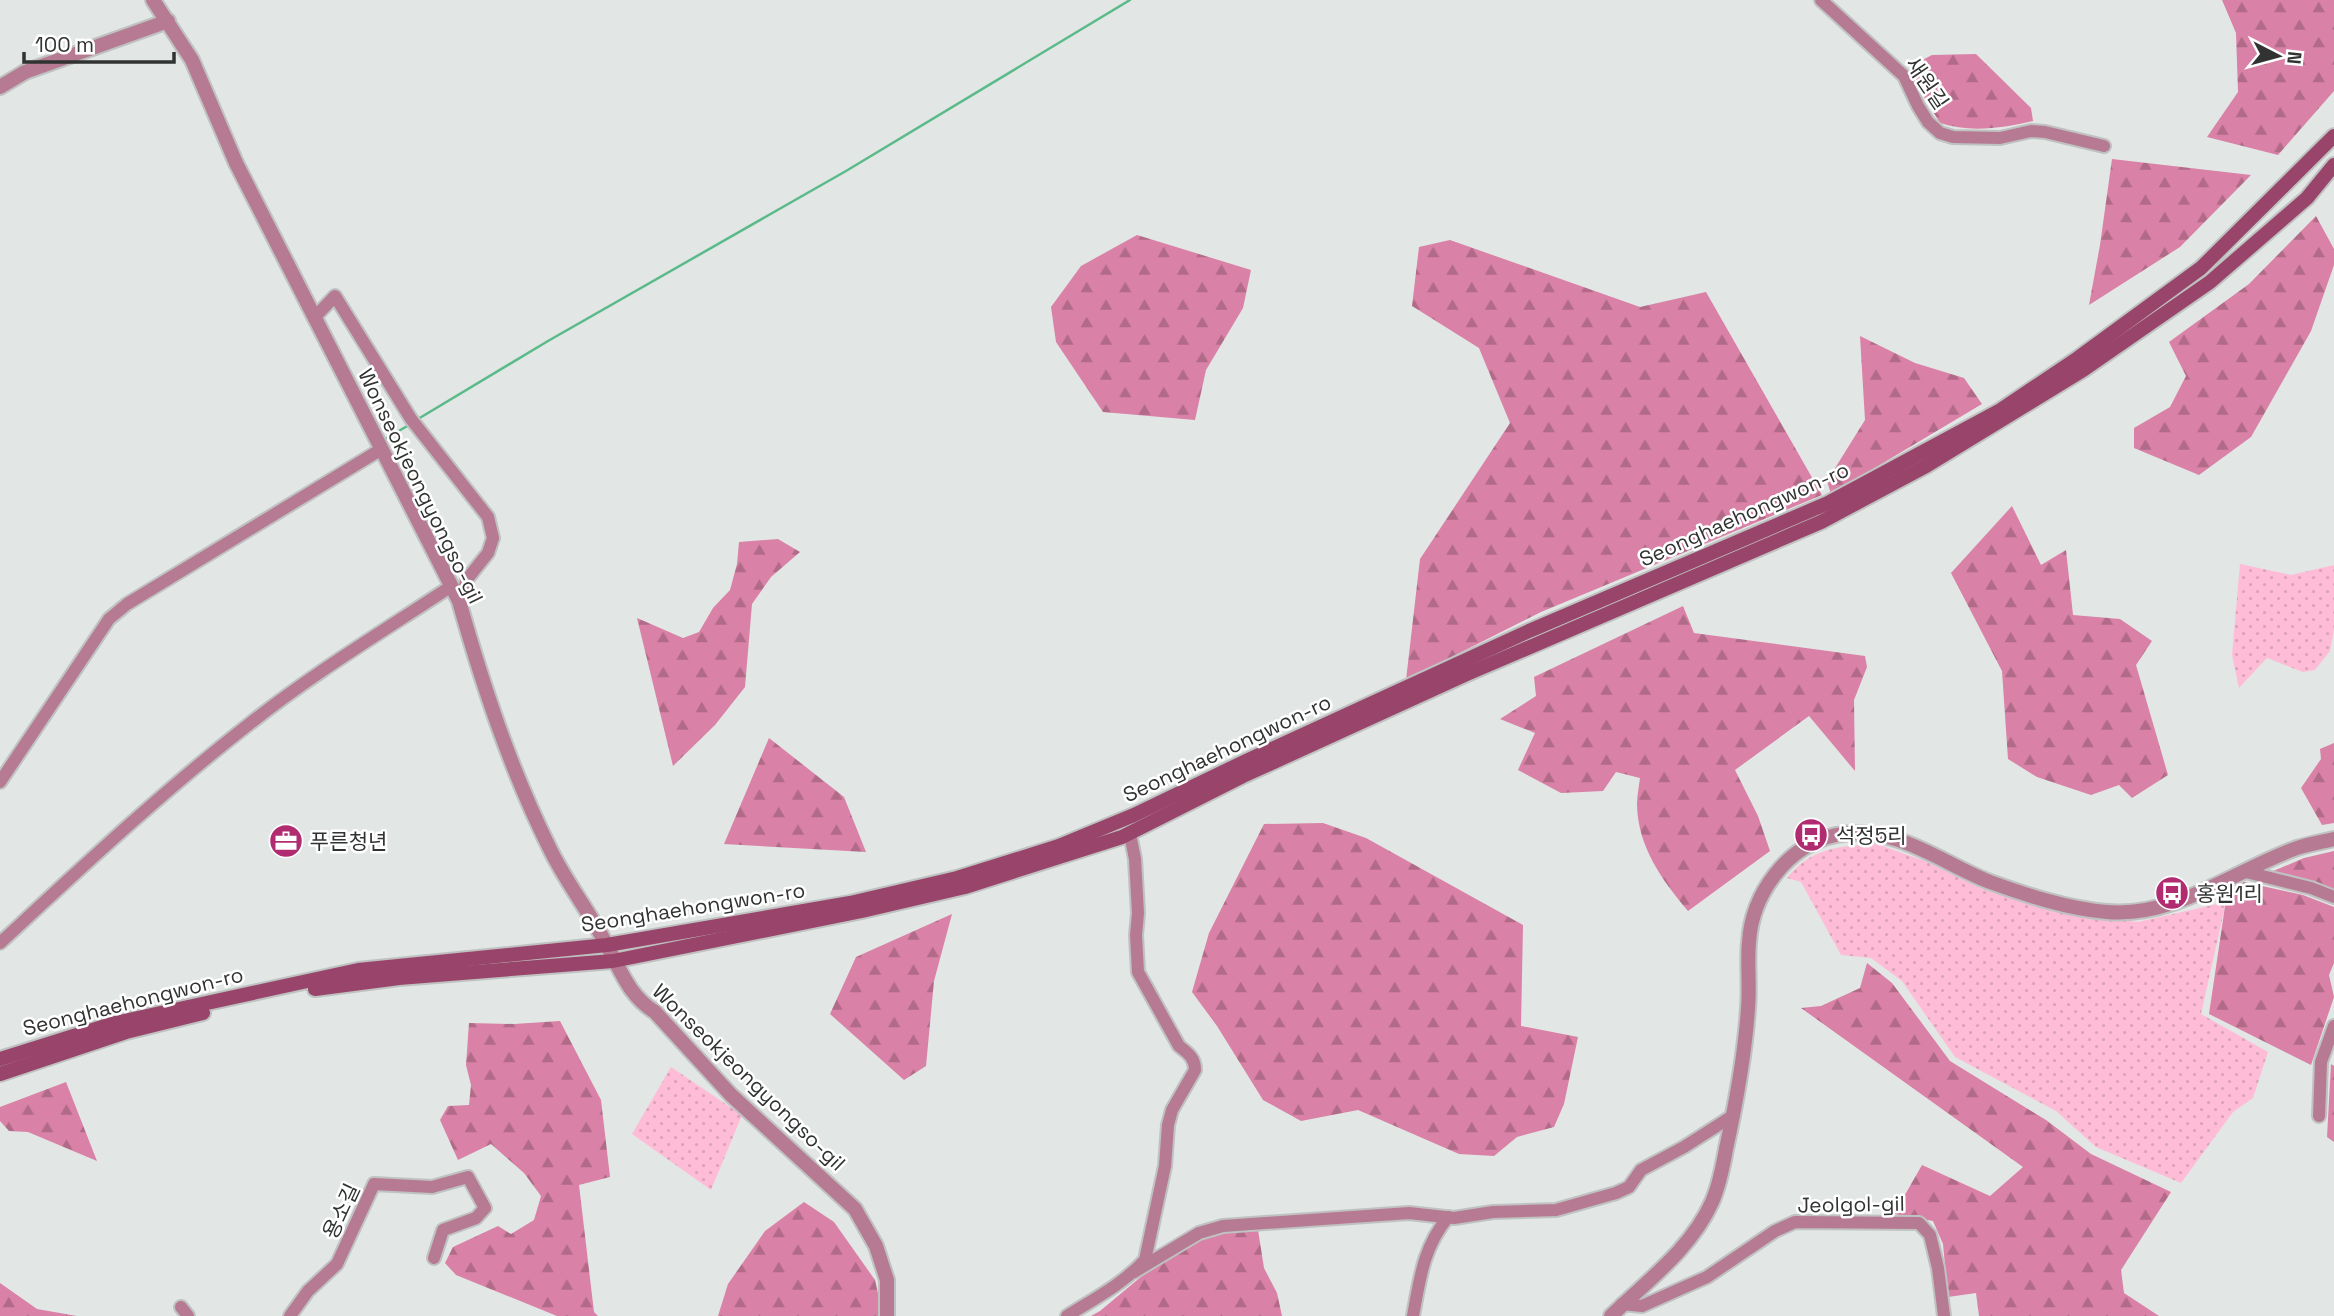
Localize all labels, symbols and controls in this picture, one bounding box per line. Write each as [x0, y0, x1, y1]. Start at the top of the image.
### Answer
scale bar [24, 21, 175, 65]
north arrow [2243, 21, 2313, 91]
text: 100 m [35, 31, 94, 58]
text: N [2281, 50, 2308, 65]
street label: 새원길 [1900, 51, 1954, 115]
street label: Wonseokjeongyongso-gil [352, 364, 490, 608]
street label: Seonghaehongwon-ro [1635, 456, 1853, 572]
street label: Seonghaehongwon-ro [1119, 688, 1335, 808]
bus stop icon: 석정5리 [1792, 816, 1830, 854]
office icon: 푸른청년 [267, 822, 305, 860]
place label: 석정5리 [1836, 822, 1907, 849]
place label: 푸른청년 [310, 828, 387, 855]
bus stop icon: 홍원1리 [2153, 874, 2191, 912]
street label: Seonghaehongwon-ro [579, 876, 807, 938]
place label: 홍원1리 [2196, 880, 2263, 907]
street label: Seonghaehongwon-ro [20, 961, 246, 1041]
street label: Wonseokjeongyongso-gil [647, 978, 851, 1176]
street label: 용소길 [317, 1179, 365, 1243]
street label: Jeolgol-gil [1797, 1190, 1905, 1218]

